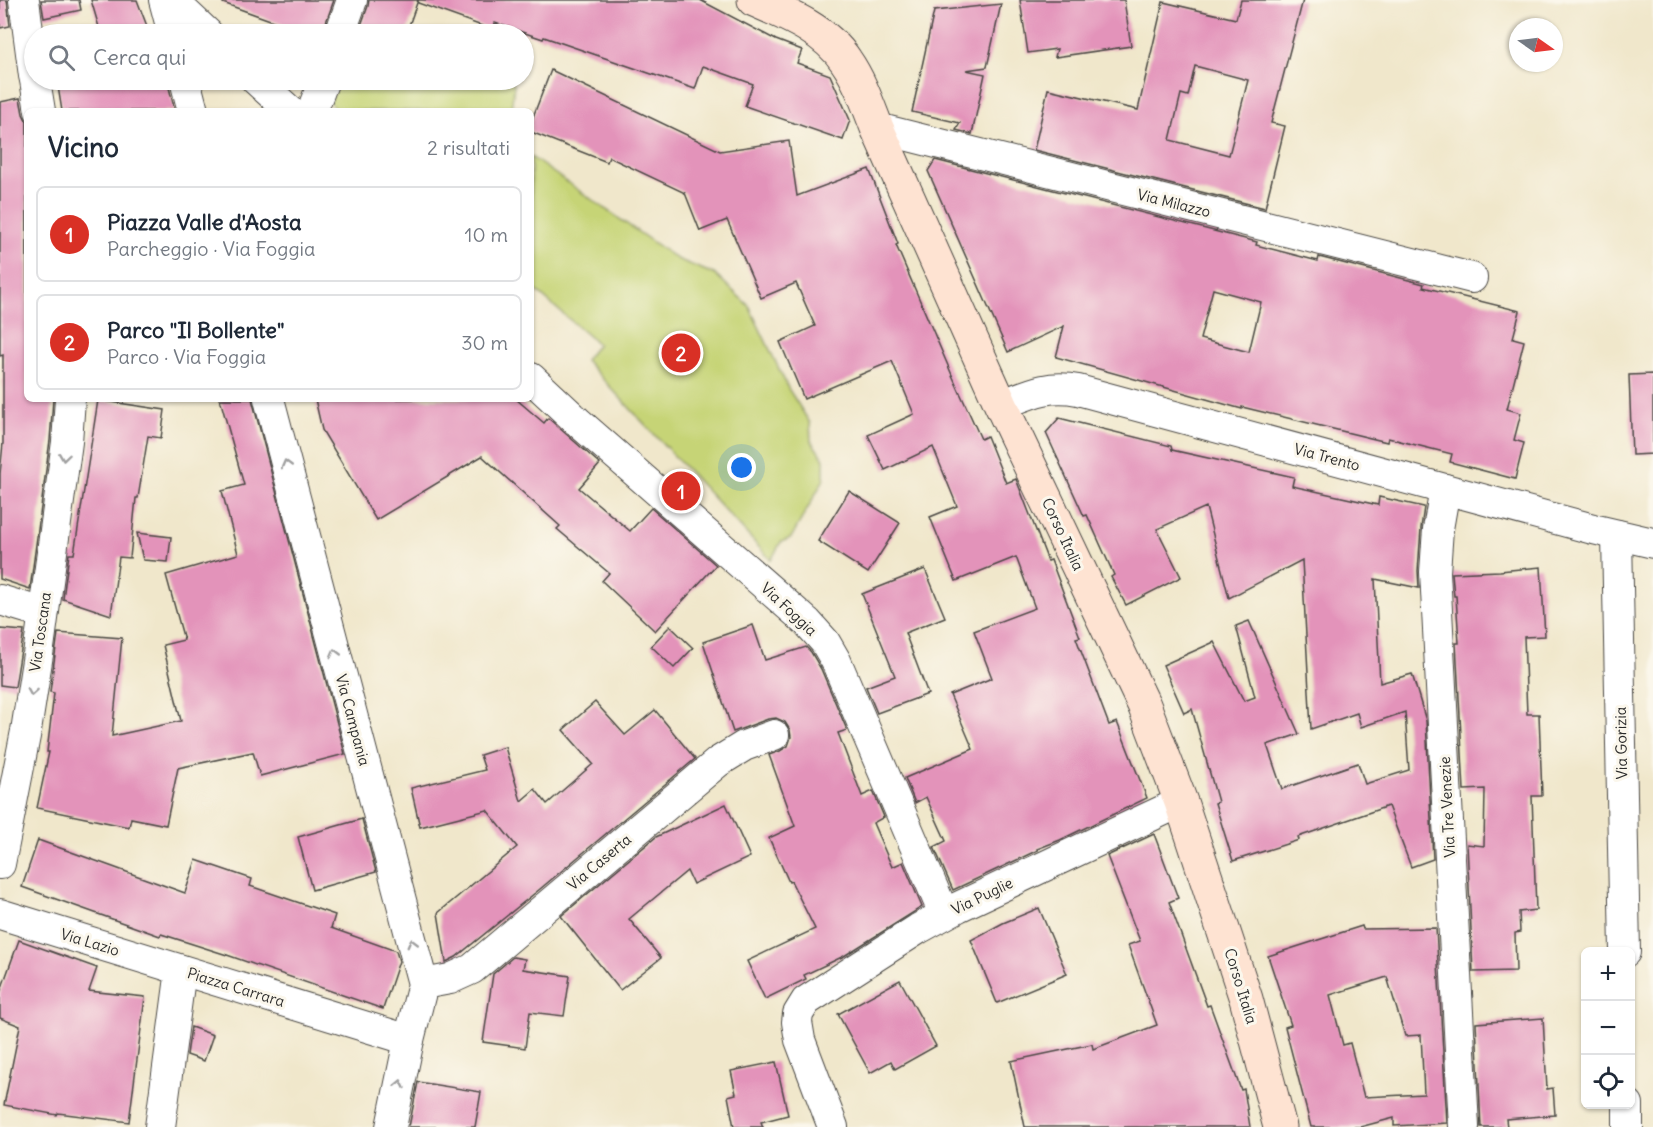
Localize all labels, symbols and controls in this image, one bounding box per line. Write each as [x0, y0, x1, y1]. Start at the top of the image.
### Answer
north arrow [1509, 18, 1563, 72]
search box [24, 24, 534, 90]
icon: search [45, 41, 78, 74]
text: Cerca qui [93, 43, 186, 71]
text: Vicino [48, 131, 119, 164]
text: 2 risultati [427, 135, 510, 160]
street label: Via Milazzo [1135, 185, 1213, 221]
text: Piazza Valle d'Aosta [107, 208, 302, 236]
text: 1 [66, 222, 73, 247]
text: 10 m [465, 222, 508, 247]
text: Parcheggio · Via Foggia [107, 236, 316, 261]
text: Parco "Il Bollente" [107, 316, 285, 344]
text: 2 [64, 330, 75, 355]
text: 30 m [461, 330, 508, 355]
pin: 2 [662, 330, 700, 376]
text: Parco · Via Foggia [107, 344, 266, 369]
street label: Via Trento [1292, 439, 1362, 475]
one-way arrow [59, 453, 71, 462]
your location [727, 453, 756, 482]
one-way arrow [280, 459, 293, 469]
pin: 1 [662, 468, 700, 514]
street label: Corso Italia [1038, 495, 1088, 574]
street label: Via Foggia [757, 578, 821, 640]
street label: Via Toscana [25, 590, 55, 673]
one-way arrow [330, 648, 343, 658]
street label: Via Campania [332, 672, 374, 768]
one-way arrow [26, 687, 39, 697]
street label: Via Gorizia [1611, 706, 1631, 780]
street label: Via Tre Venezie [1435, 756, 1459, 858]
street label: Via Caserta [563, 829, 635, 894]
street label: Via Puglie [948, 873, 1016, 919]
street label: Via Lazio [58, 924, 122, 960]
one-way arrow [407, 938, 419, 949]
street label: Corso Italia [1220, 946, 1262, 1027]
map controls [1581, 947, 1635, 1109]
button: + [1581, 947, 1635, 1001]
street label: Piazza Carrara [185, 963, 287, 1011]
button: − [1581, 1001, 1635, 1055]
button: locate [1581, 1055, 1635, 1109]
one-way arrow [393, 1079, 406, 1089]

